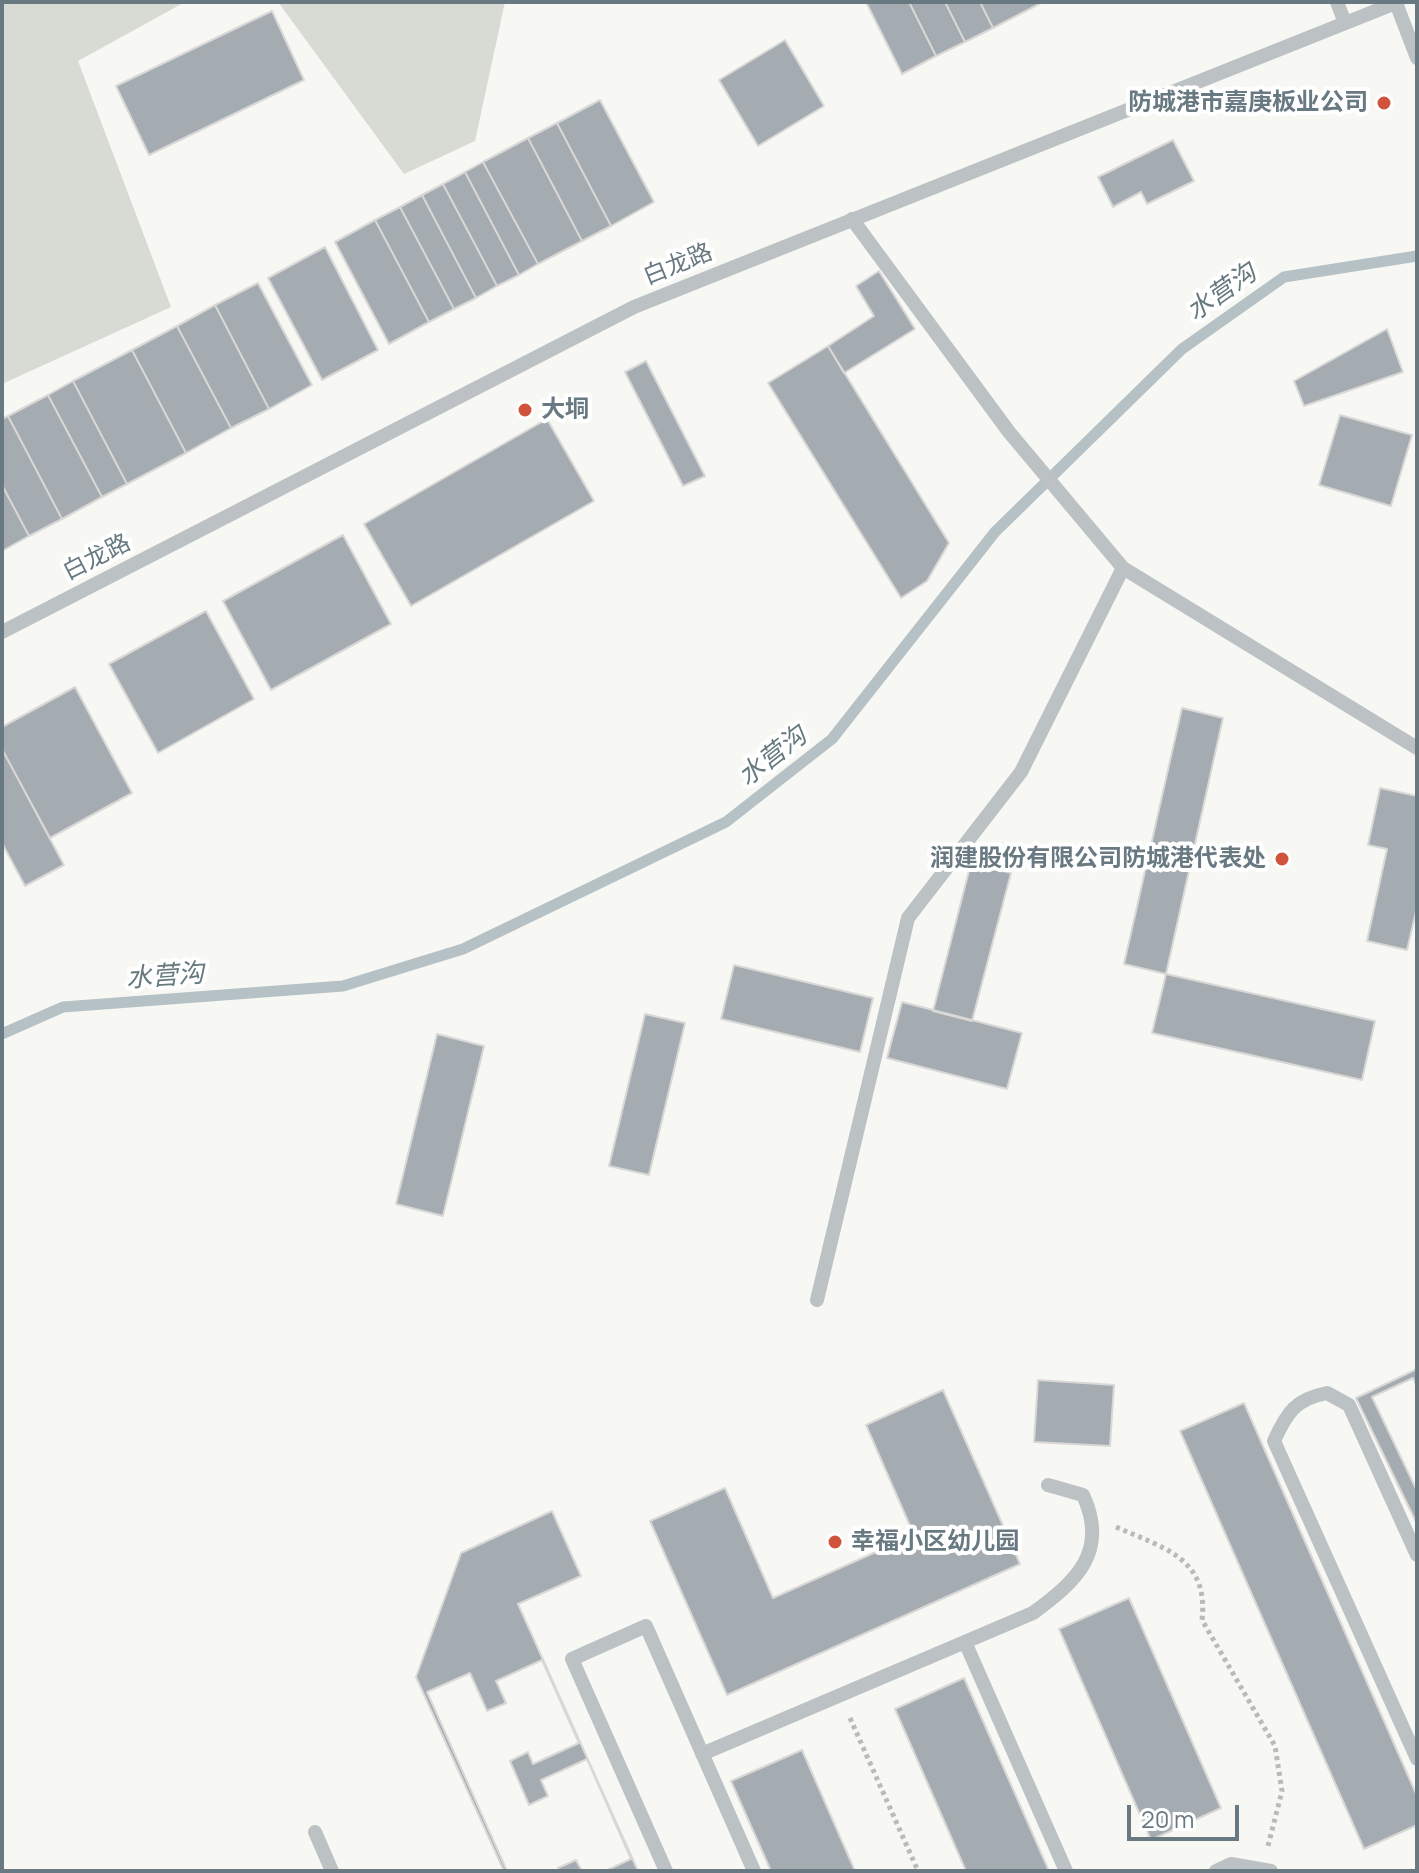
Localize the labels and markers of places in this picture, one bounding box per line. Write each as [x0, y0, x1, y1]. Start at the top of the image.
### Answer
place label: 防城港市嘉庚板业公司 [1128, 89, 1368, 117]
marker: 防城港市嘉庚板业公司 [1375, 94, 1393, 112]
place label: 大垌 [541, 396, 589, 424]
marker: 大垌 [516, 401, 534, 419]
place label: 润建股份有限公司防城港代表处 [930, 845, 1266, 873]
marker: 润建股份有限公司防城港代表处 [1273, 850, 1291, 868]
place label: 幸福小区幼儿园 [851, 1528, 1019, 1556]
marker: 幸福小区幼儿园 [826, 1533, 844, 1551]

